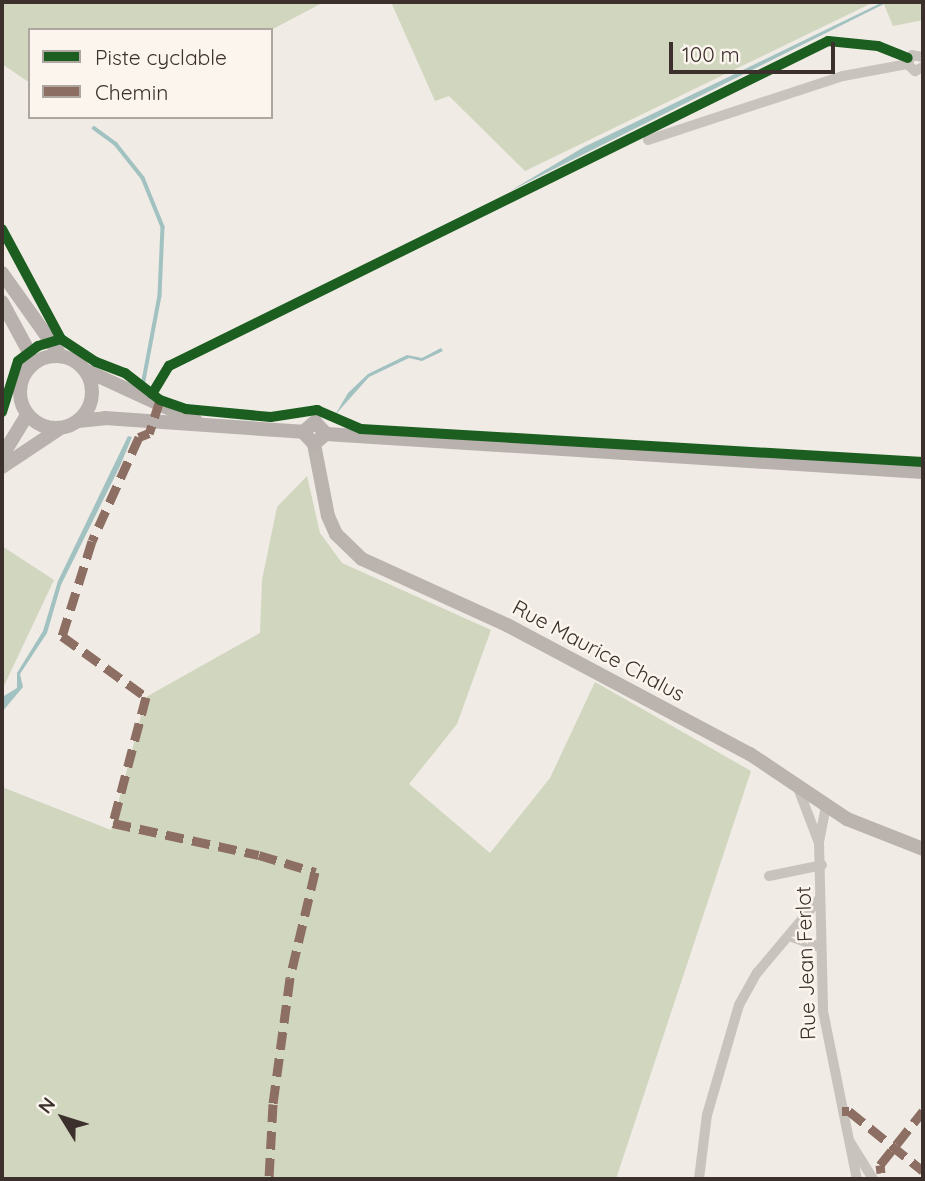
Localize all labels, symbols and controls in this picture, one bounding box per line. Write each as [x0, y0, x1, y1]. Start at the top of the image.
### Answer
legend [28, 28, 273, 119]
scale bar [673, 28, 839, 72]
text: 100 m [682, 41, 740, 67]
text: Piste cyclable [95, 44, 227, 70]
text: Chemin [95, 79, 168, 105]
street label: Rue Maurice Chalus [509, 594, 689, 706]
street label: Rue Jean Ferlot [790, 886, 820, 1040]
north arrow [28, 1083, 98, 1153]
text: N [33, 1092, 60, 1118]

